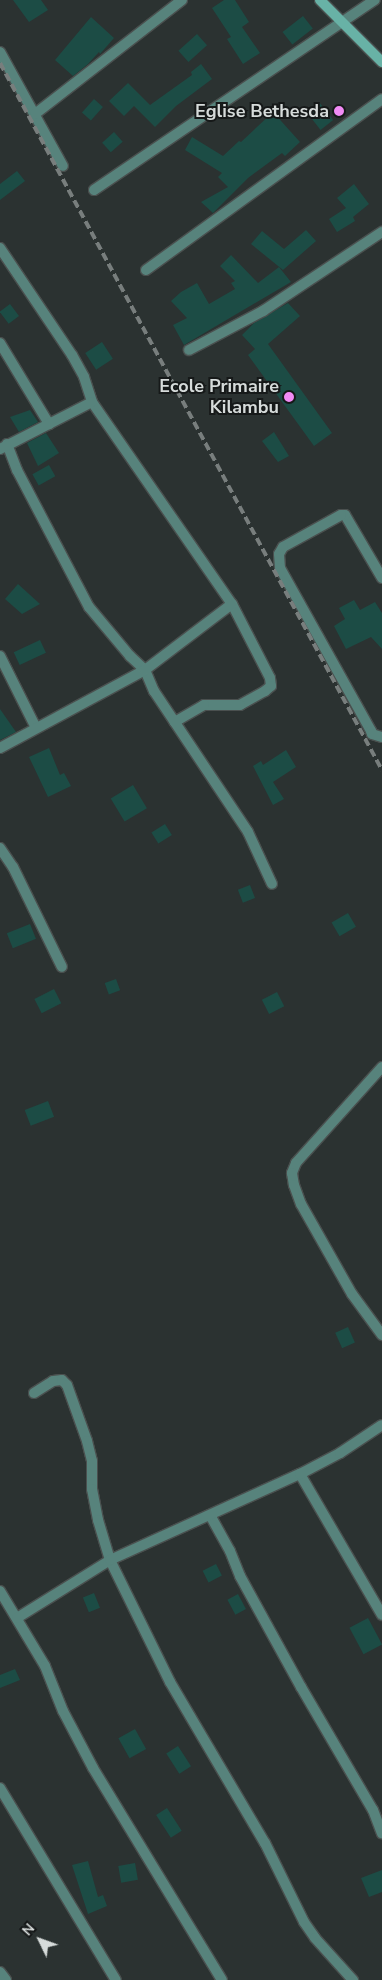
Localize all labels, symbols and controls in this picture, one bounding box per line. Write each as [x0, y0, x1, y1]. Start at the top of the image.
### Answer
place label: Eglise Bethesda [195, 100, 329, 122]
marker: Eglise Bethesda [333, 105, 345, 117]
place label: Ecole Primaire Kilambu [159, 376, 279, 418]
marker: Ecole Primaire Kilambu [283, 391, 295, 403]
north arrow [15, 1915, 65, 1965]
text: N [18, 1919, 39, 1940]

